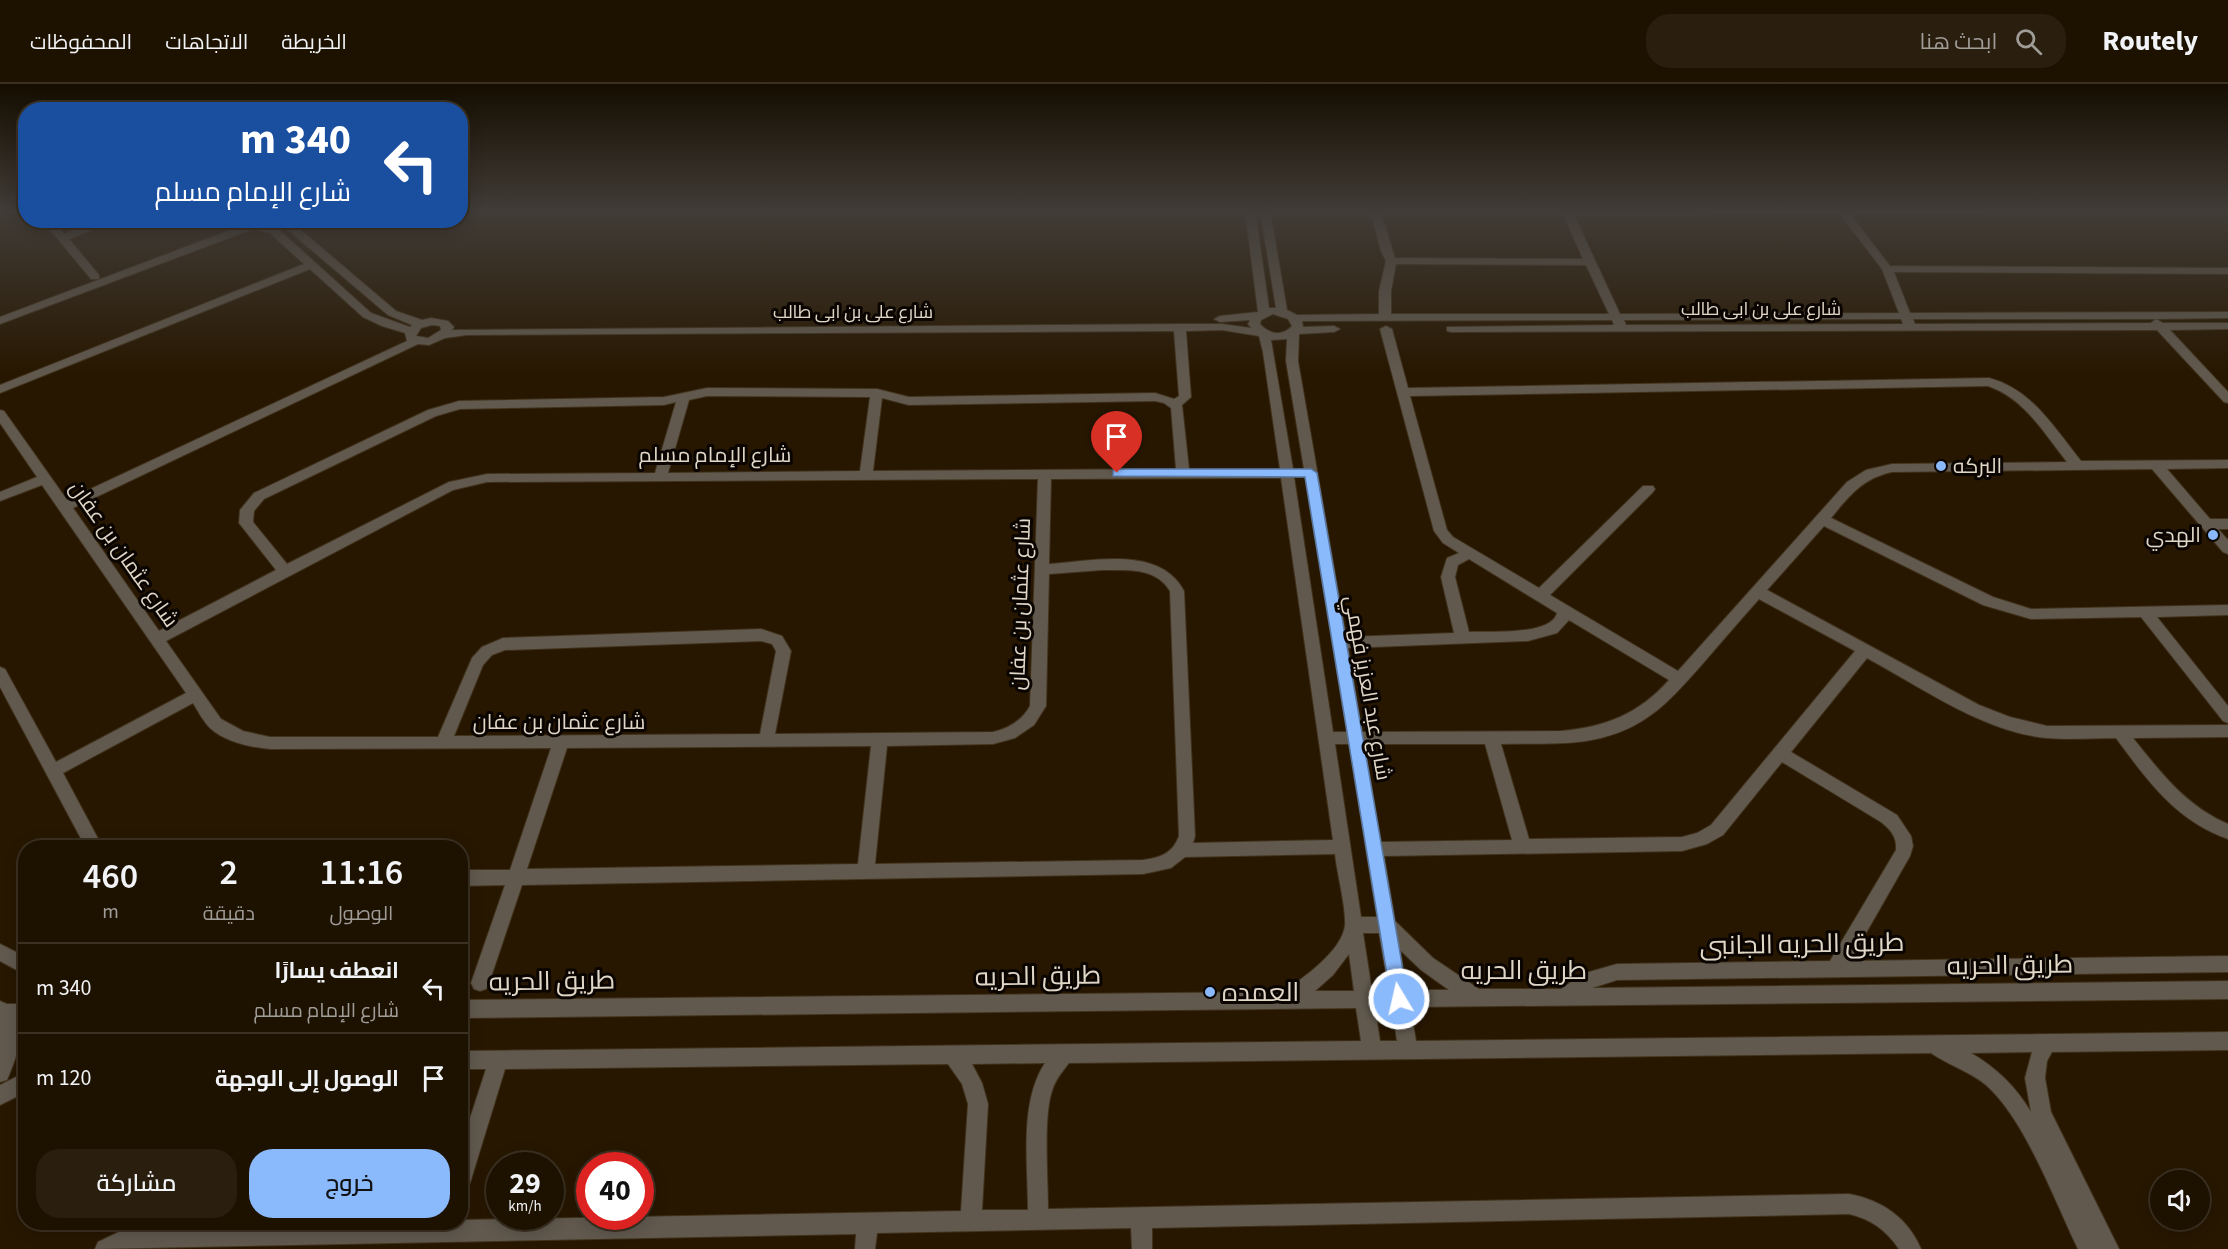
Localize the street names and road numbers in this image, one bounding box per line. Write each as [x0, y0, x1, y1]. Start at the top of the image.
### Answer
street label: شارع على بن ابى طالب [1681, 297, 1841, 322]
street label: شارع على بن ابى طالب [773, 300, 933, 325]
street label: شارع الإمام مسلم [639, 440, 791, 470]
street label: شارع عثمان بن عفان [62, 475, 186, 633]
street label: شارع عثمان بن عفان [1002, 517, 1038, 691]
street label: شارع عبد العزيز فهمي [1336, 593, 1399, 783]
street label: شارع عثمان بن عفان [473, 707, 645, 737]
street label: طريق الحريه الجانبى [1699, 924, 1905, 964]
street label: طريق الحريه [1947, 945, 2073, 985]
street label: طريق الحريه [1461, 952, 1587, 989]
street label: طريق الحريه [975, 956, 1101, 996]
street label: طريق الحريه [489, 961, 615, 1001]

